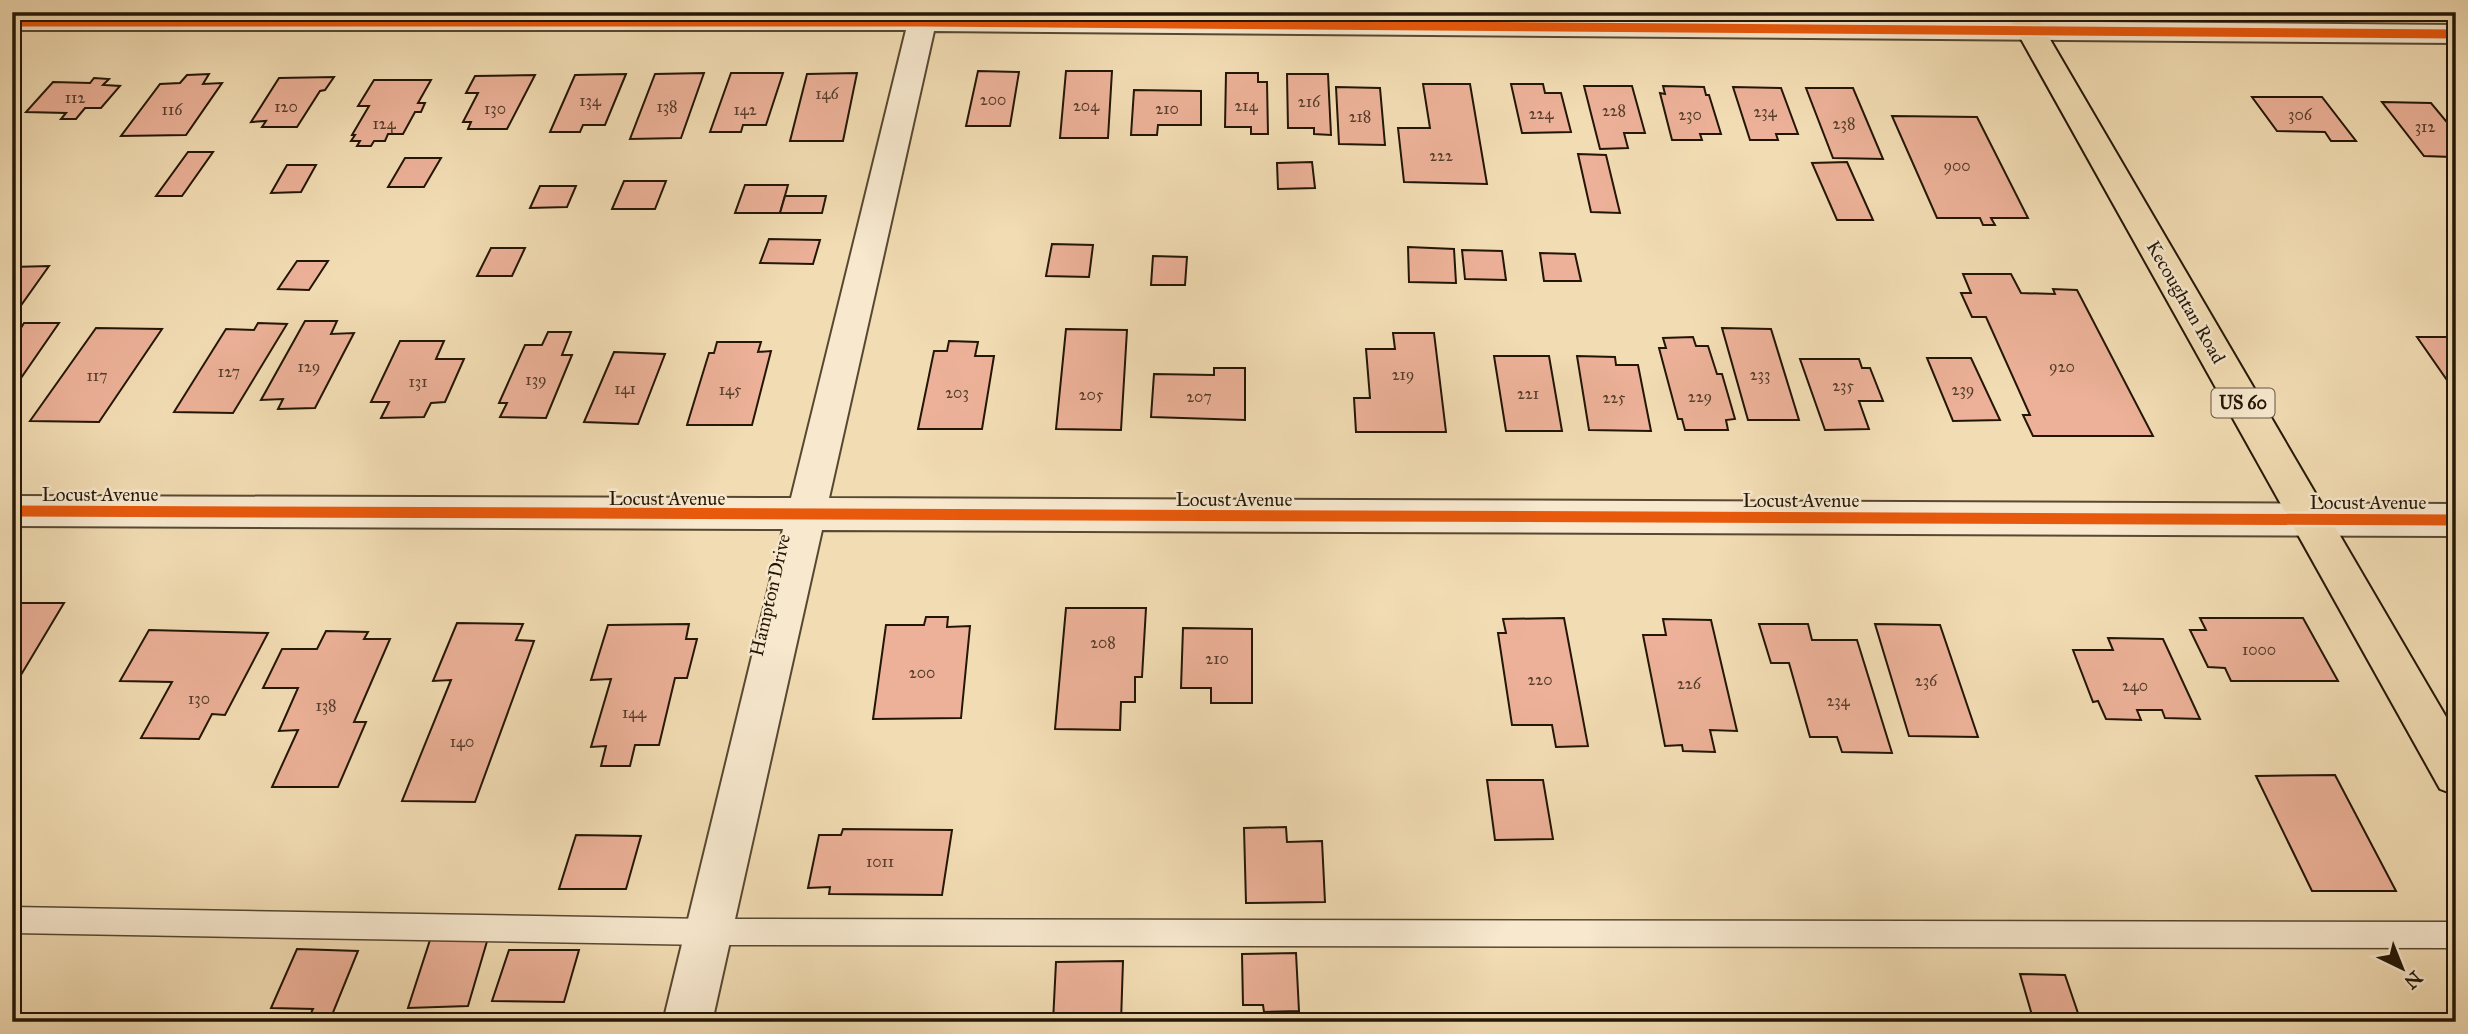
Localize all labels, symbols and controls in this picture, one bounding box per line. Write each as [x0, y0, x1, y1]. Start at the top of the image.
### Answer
house number: 146 [815, 84, 840, 103]
house number: 112 [65, 88, 85, 107]
house number: 200 [980, 90, 1006, 109]
house number: 134 [579, 91, 602, 110]
house number: 216 [1298, 92, 1321, 111]
house number: 204 [1073, 96, 1100, 115]
house number: 214 [1234, 96, 1259, 115]
house number: 120 [274, 97, 298, 116]
house number: 138 [656, 97, 678, 116]
house number: 130 [484, 99, 506, 118]
house number: 210 [1155, 99, 1179, 118]
house number: 116 [162, 100, 183, 119]
house number: 142 [733, 100, 757, 119]
house number: 228 [1602, 101, 1626, 120]
house number: 234 [1753, 102, 1778, 121]
house number: 224 [1529, 104, 1554, 123]
house number: 230 [1678, 105, 1702, 124]
house number: 306 [2288, 105, 2313, 124]
house number: 218 [1349, 107, 1371, 126]
house number: 124 [372, 114, 397, 133]
house number: 238 [1833, 114, 1855, 133]
house number: 312 [2415, 117, 2435, 136]
house number: 222 [1429, 146, 1453, 165]
house number: 900 [1943, 156, 1971, 175]
street label: Kecoughtan Road [2141, 237, 2231, 368]
house number: 129 [298, 357, 320, 376]
house number: 920 [2049, 357, 2075, 376]
house number: 127 [218, 362, 240, 381]
house number: 219 [1392, 365, 1414, 384]
house number: 233 [1750, 365, 1770, 384]
house number: 117 [86, 366, 108, 385]
house number: 139 [525, 370, 547, 389]
house number: 131 [408, 372, 428, 391]
house number: 235 [1832, 376, 1854, 395]
house number: 141 [614, 379, 636, 398]
house number: 145 [719, 380, 742, 399]
house number: 239 [1952, 380, 1974, 399]
house number: 203 [945, 383, 969, 402]
house number: 221 [1517, 384, 1539, 403]
house number: 205 [1079, 385, 1104, 404]
house number: 207 [1186, 387, 1212, 406]
house number: 229 [1688, 387, 1712, 406]
house number: 225 [1602, 388, 1626, 407]
road number: US 60 [2212, 388, 2274, 418]
street label: Locust Avenue [42, 483, 158, 506]
street label: Locust Avenue [609, 487, 725, 510]
street label: Locust Avenue [1176, 488, 1292, 511]
street label: Locust Avenue [1743, 489, 1859, 512]
street label: Locust Avenue [2310, 491, 2426, 514]
street label: Hampton Drive [745, 532, 795, 658]
house number: 208 [1090, 633, 1116, 652]
house number: 1000 [2242, 640, 2276, 659]
house number: 210 [1205, 649, 1229, 668]
house number: 200 [909, 663, 935, 682]
house number: 220 [1527, 670, 1553, 689]
house number: 236 [1915, 671, 1938, 690]
house number: 226 [1677, 674, 1702, 693]
house number: 240 [2122, 676, 2148, 695]
house number: 130 [188, 689, 210, 708]
house number: 234 [1826, 691, 1851, 710]
house number: 138 [315, 696, 337, 715]
house number: 144 [622, 703, 647, 722]
house number: 140 [450, 732, 474, 751]
house number: 1011 [866, 852, 894, 871]
north arrow [2366, 932, 2436, 1002]
text: N [2400, 966, 2427, 994]

